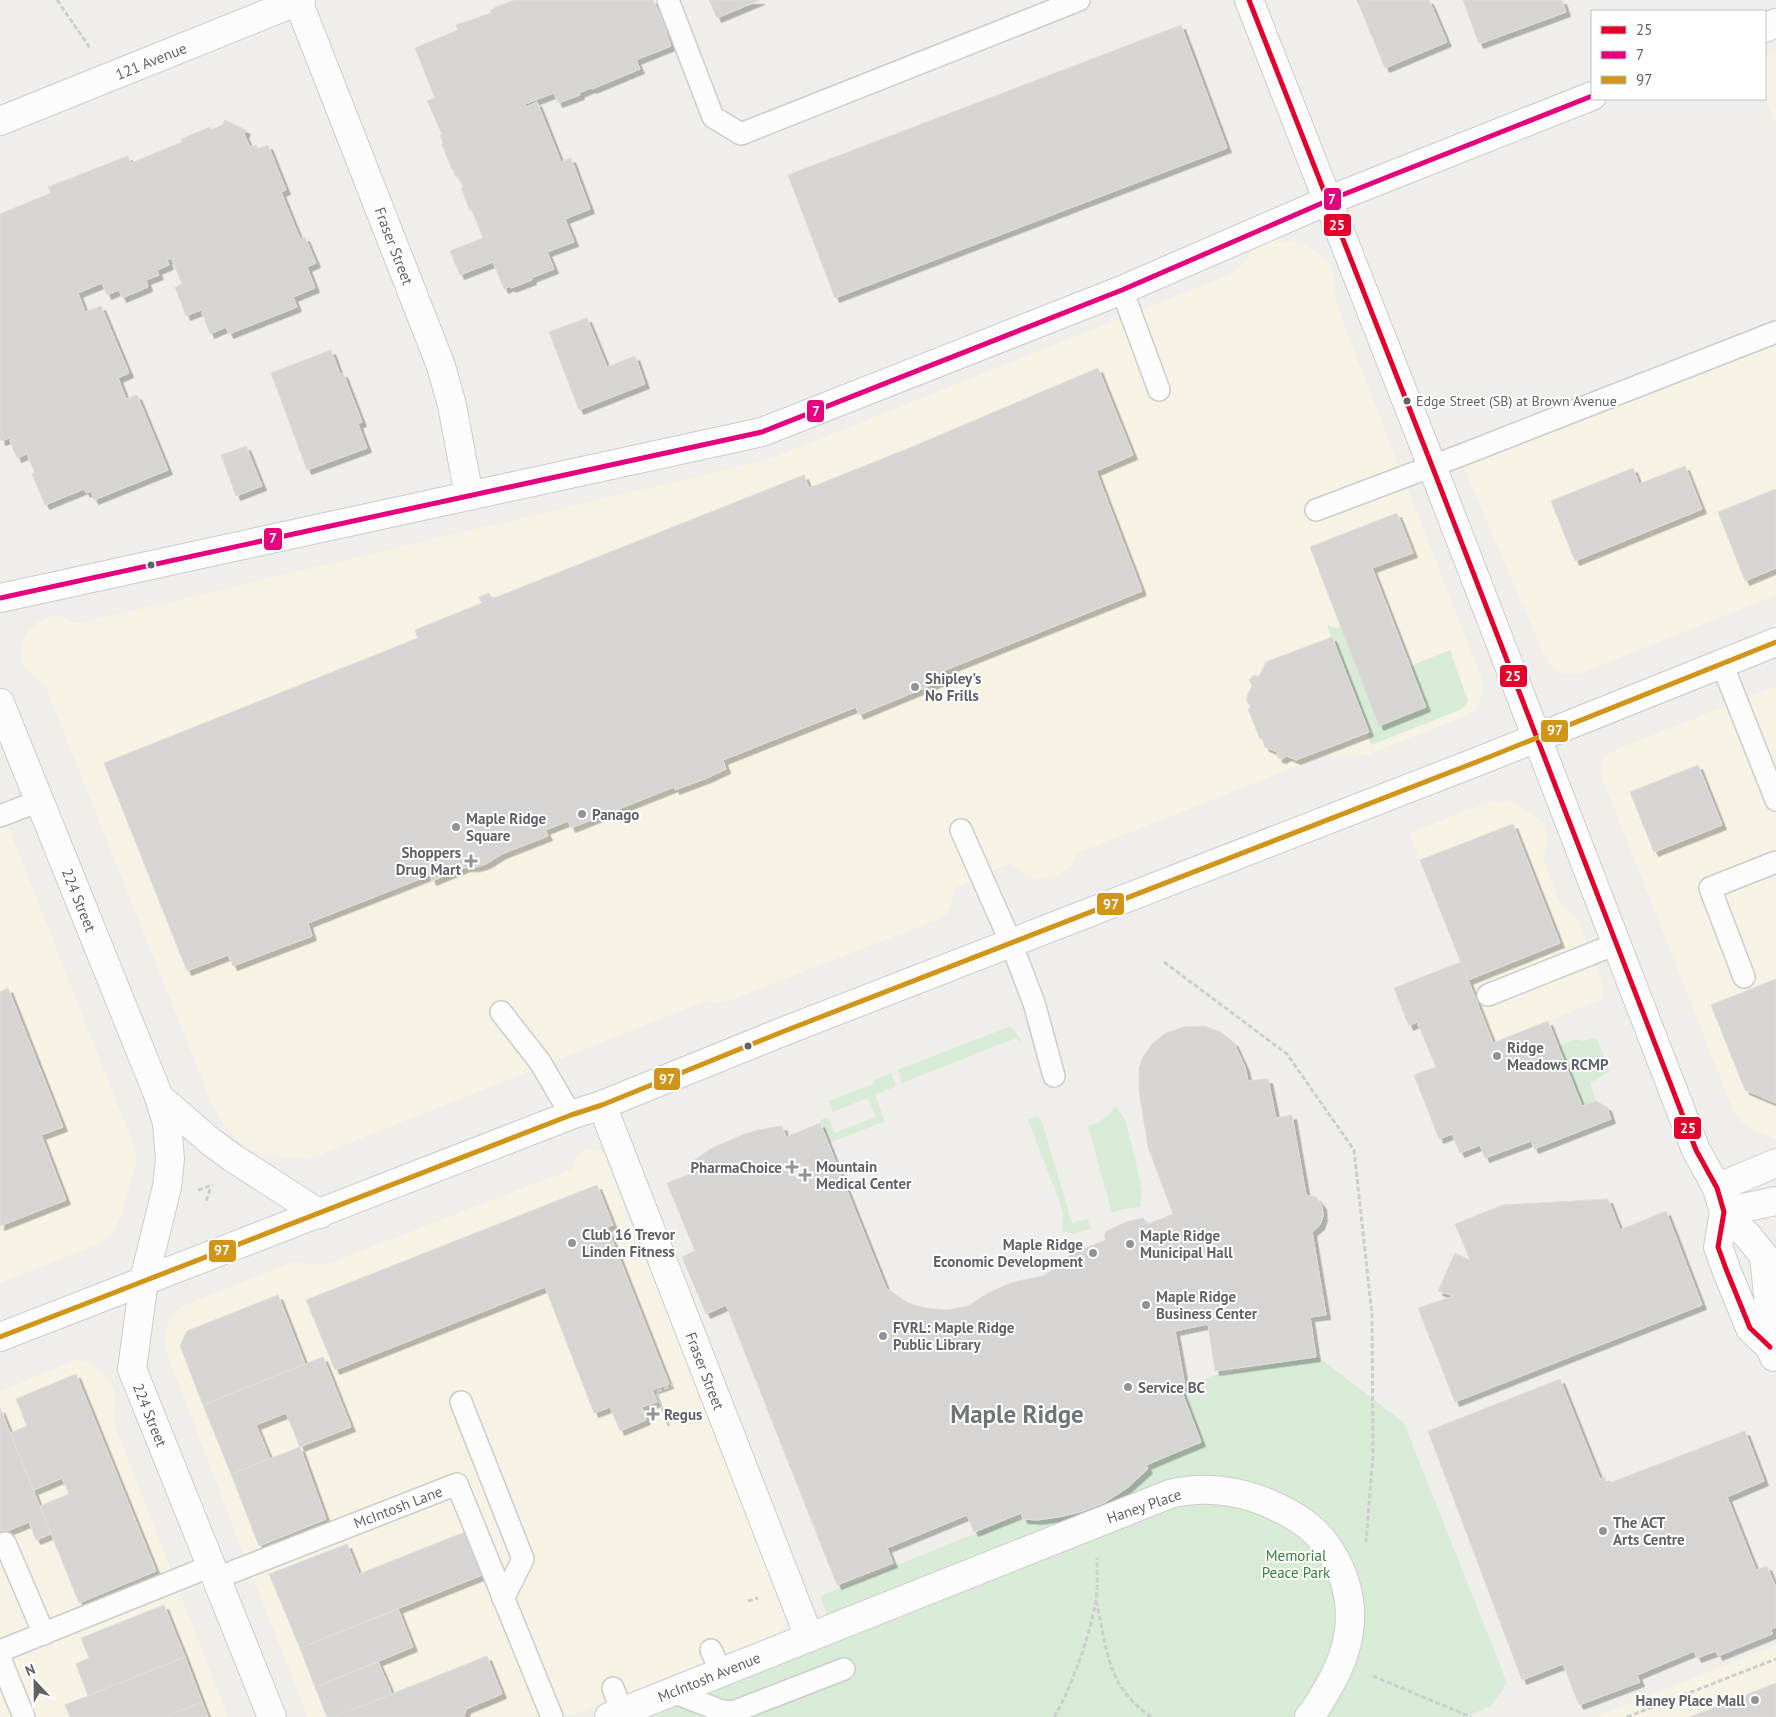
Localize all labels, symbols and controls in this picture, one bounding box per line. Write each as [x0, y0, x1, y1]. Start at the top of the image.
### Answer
legend [1591, 10, 1766, 100]
text: 25 [1636, 20, 1652, 39]
street label: 121 Avenue [113, 38, 189, 84]
text: 7 [1636, 45, 1644, 64]
text: 97 [1636, 70, 1652, 89]
line badge: 7 [1323, 187, 1342, 211]
text: 7 [1328, 190, 1336, 208]
street label: Fraser Street [370, 204, 418, 288]
line badge: 25 [1323, 213, 1352, 237]
text: 25 [1329, 216, 1345, 234]
place label: Edge Street (SB) at Brown Avenue [1416, 392, 1617, 410]
marker: Edge Street (SB) at Brown Avenue [1402, 396, 1412, 406]
line badge: 7 [806, 399, 825, 423]
text: 7 [812, 402, 820, 420]
line badge: 7 [263, 527, 283, 551]
text: 7 [269, 529, 277, 547]
unlabelled marker [146, 560, 156, 570]
line badge: 25 [1499, 664, 1528, 688]
text: 25 [1505, 667, 1521, 685]
place label: Shipley's No Frills [925, 669, 981, 705]
marker: Shipley's No Frills [909, 681, 921, 693]
line badge: 97 [1540, 719, 1569, 743]
text: 97 [1547, 721, 1563, 739]
place label: Panago [592, 805, 639, 824]
marker: Panago [576, 808, 588, 820]
place label: Maple Ridge Square [466, 809, 547, 845]
marker: Maple Ridge Square [450, 821, 462, 833]
place label: Shoppers Drug Mart [396, 843, 462, 879]
marker: Shoppers Drug Mart [465, 855, 477, 867]
street label: 224 Street [58, 865, 100, 935]
line badge: 97 [1096, 892, 1125, 916]
text: 97 [1103, 895, 1119, 913]
place label: Ridge Meadows RCMP [1507, 1038, 1609, 1074]
unlabelled marker [743, 1041, 753, 1051]
marker: Ridge Meadows RCMP [1491, 1050, 1503, 1062]
line badge: 97 [653, 1067, 681, 1091]
text: 97 [659, 1070, 675, 1088]
line badge: 25 [1673, 1116, 1702, 1140]
text: 25 [1680, 1119, 1696, 1137]
place label: Mountain Medical Center [816, 1157, 912, 1193]
place label: PharmaChoice [691, 1158, 782, 1177]
marker: PharmaChoice [786, 1161, 798, 1173]
marker: Mountain Medical Center [798, 1168, 812, 1182]
place label: Club 16 Trevor Linden Fitness [582, 1225, 676, 1261]
place label: Maple Ridge Municipal Hall [1140, 1226, 1233, 1262]
place label: Maple Ridge Economic Development [933, 1235, 1084, 1271]
marker: Club 16 Trevor Linden Fitness [566, 1237, 578, 1249]
marker: Maple Ridge Municipal Hall [1124, 1238, 1136, 1250]
line badge: 97 [208, 1239, 237, 1263]
text: 97 [214, 1241, 230, 1259]
marker: Maple Ridge Economic Development [1087, 1247, 1099, 1259]
place label: Maple Ridge Business Center [1156, 1287, 1258, 1323]
marker: Maple Ridge Business Center [1140, 1299, 1152, 1311]
place label: FVRL: Maple Ridge Public Library [893, 1318, 1015, 1354]
street label: Fraser Street [681, 1329, 729, 1413]
marker: FVRL: Maple Ridge Public Library [877, 1330, 889, 1342]
place label: Service BC [1138, 1378, 1206, 1397]
street label: 224 Street [129, 1380, 171, 1450]
marker: Service BC [1122, 1381, 1134, 1393]
district label: Maple Ridge [950, 1398, 1084, 1430]
place label: Regus [664, 1405, 702, 1424]
marker: Regus [646, 1407, 660, 1421]
street label: McIntosh Lane [351, 1481, 445, 1533]
street label: Haney Place [1104, 1484, 1184, 1528]
place label: The ACT Arts Centre [1613, 1513, 1685, 1549]
marker: The ACT Arts Centre [1597, 1525, 1609, 1537]
park label: Memorial Peace Park [1262, 1546, 1331, 1582]
street label: McIntosh Avenue [655, 1648, 763, 1706]
north arrow [10, 1657, 60, 1707]
text: N [22, 1660, 38, 1680]
place label: Haney Place Mall [1635, 1691, 1746, 1710]
marker: Haney Place Mall [1749, 1694, 1761, 1706]

